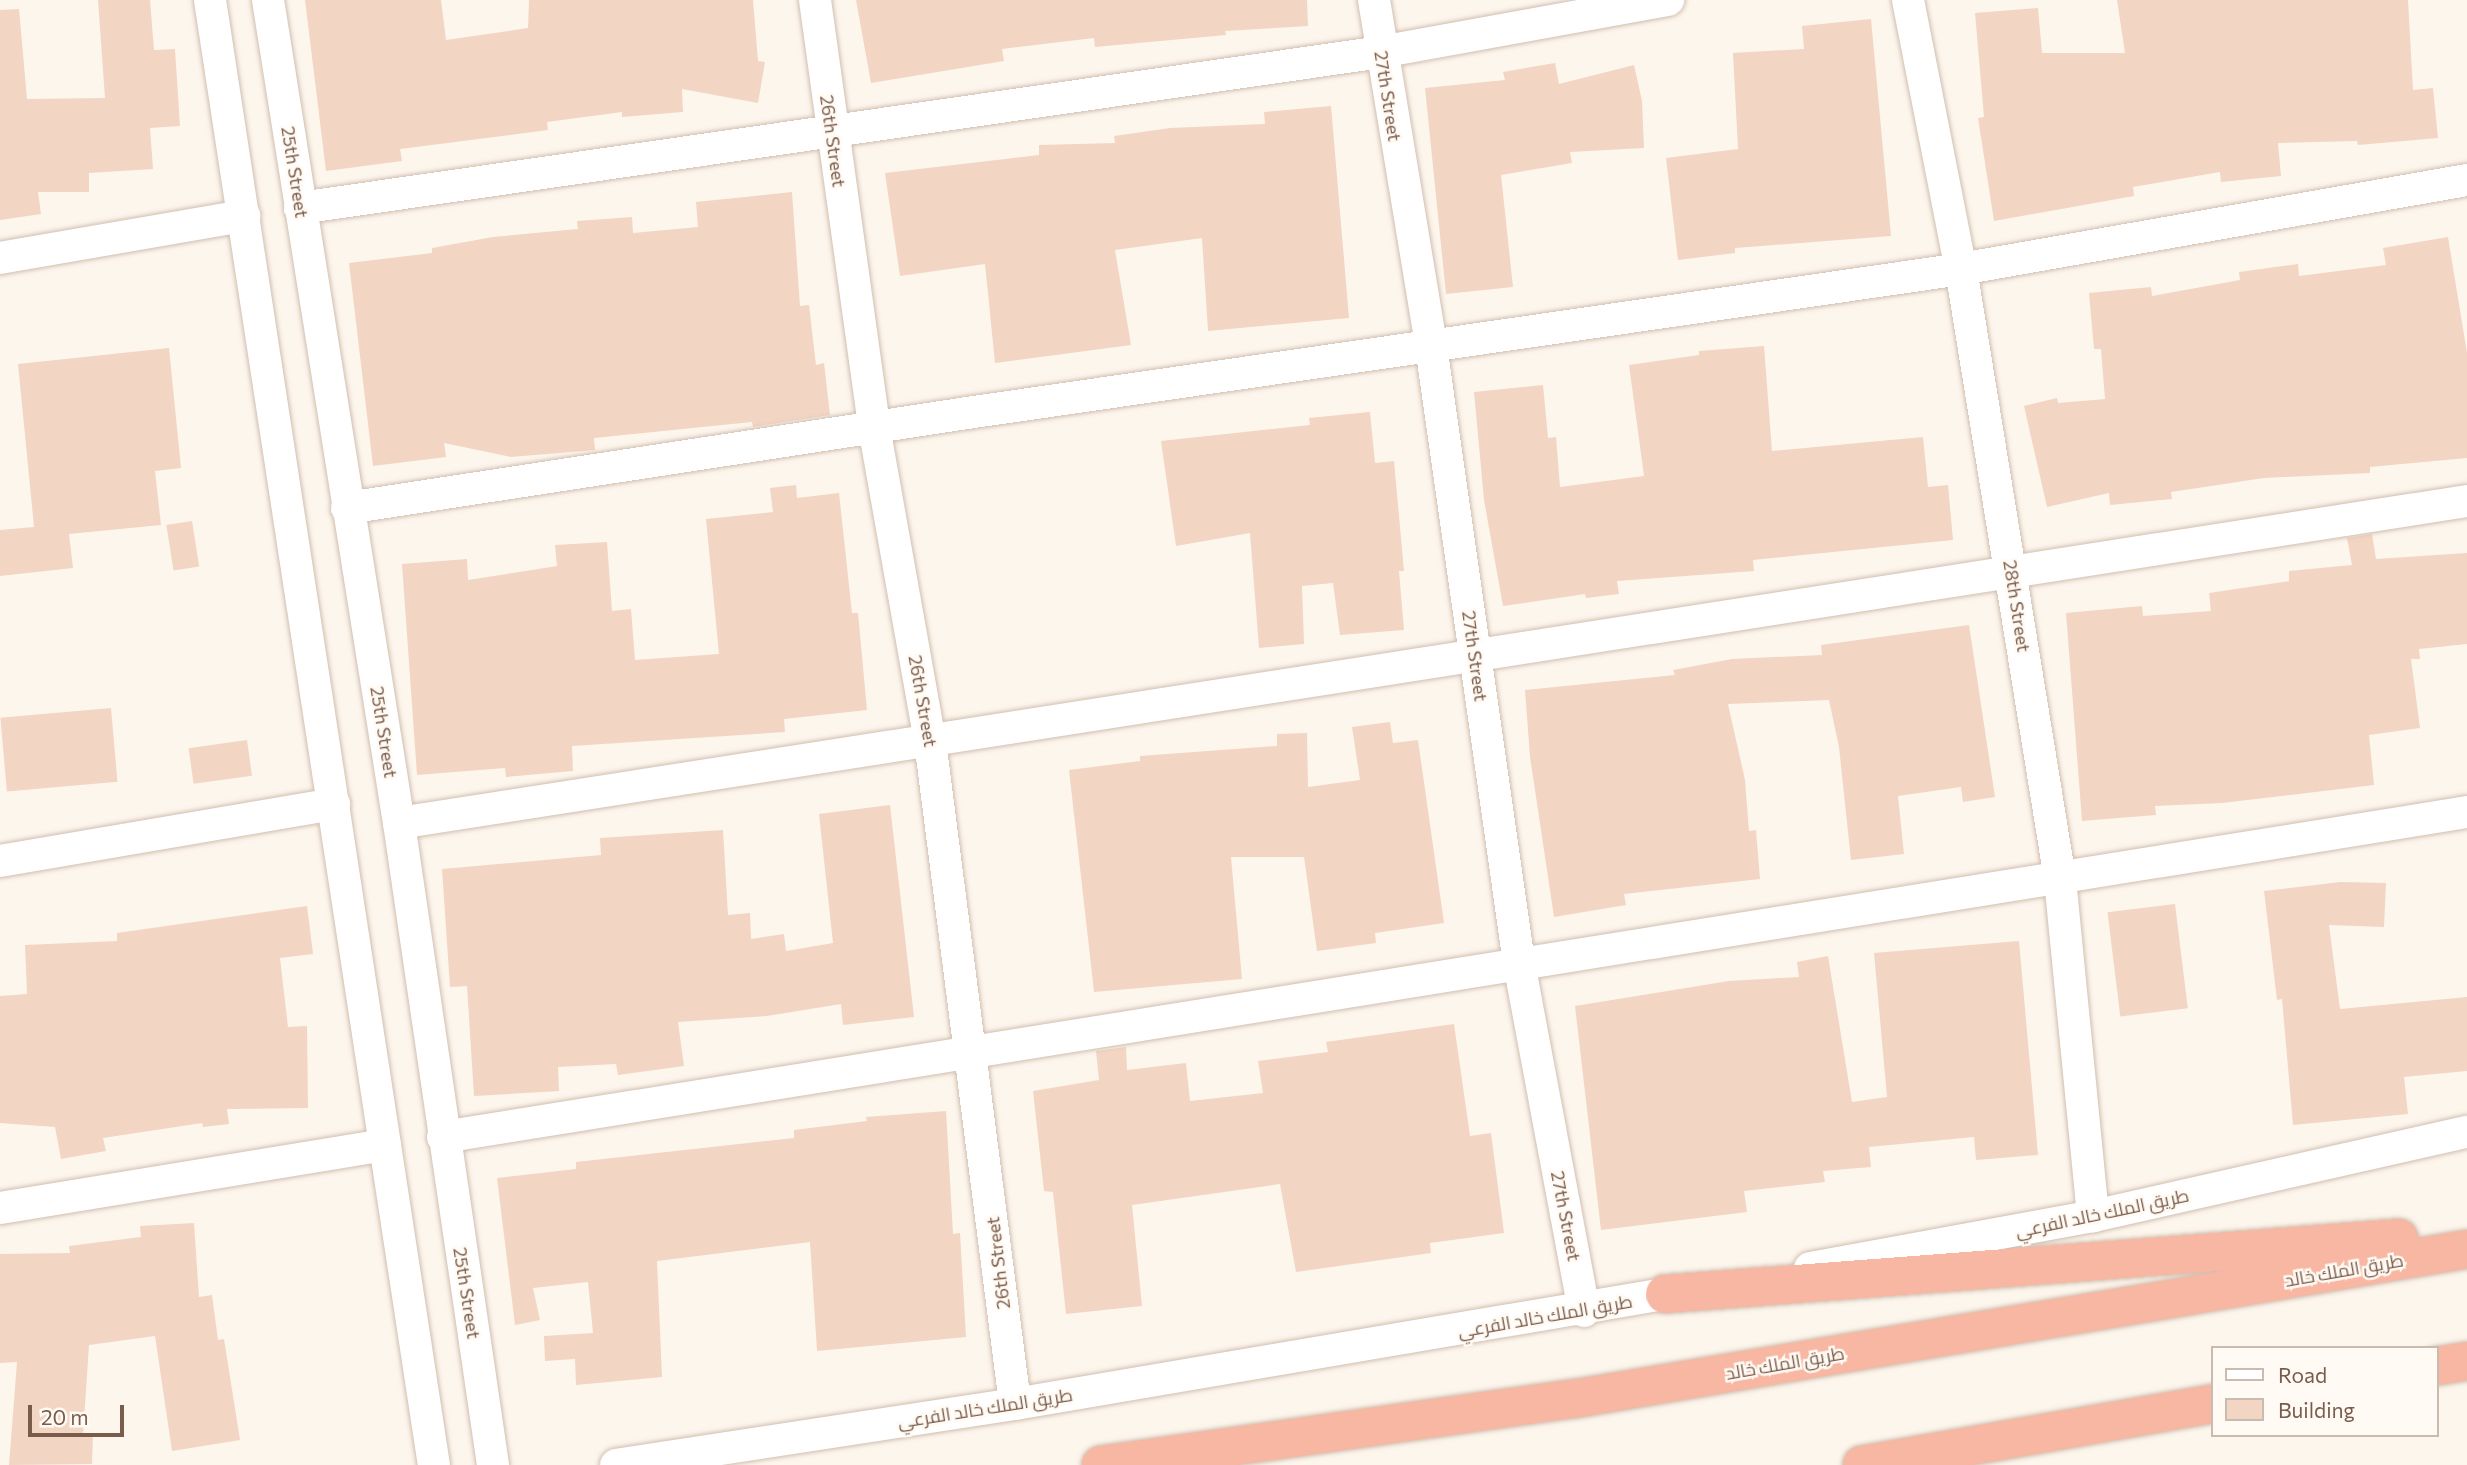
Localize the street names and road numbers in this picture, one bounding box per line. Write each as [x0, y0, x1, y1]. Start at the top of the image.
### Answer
street label: 27th Street [1370, 49, 1406, 143]
street label: 26th Street [816, 94, 850, 188]
street label: 25th Street [277, 125, 313, 219]
street label: 28th Street [1999, 558, 2035, 654]
street label: 27th Street [1458, 609, 1492, 703]
street label: 26th Street [904, 653, 942, 749]
street label: 25th Street [366, 685, 402, 779]
street label: 27th Street [1547, 1169, 1585, 1263]
street label: طريق الملك خالد الفرعي [2013, 1184, 2191, 1242]
street label: 26th Street [982, 1216, 1014, 1310]
street label: 25th Street [449, 1246, 485, 1340]
street label: طريق الملك خالد [2283, 1249, 2405, 1291]
street label: طريق الملك خالد الفرعي [1456, 1290, 1634, 1342]
street label: طريق الملك خالد [1724, 1342, 1846, 1384]
street label: طريق الملك خالد الفرعي [896, 1384, 1074, 1432]

